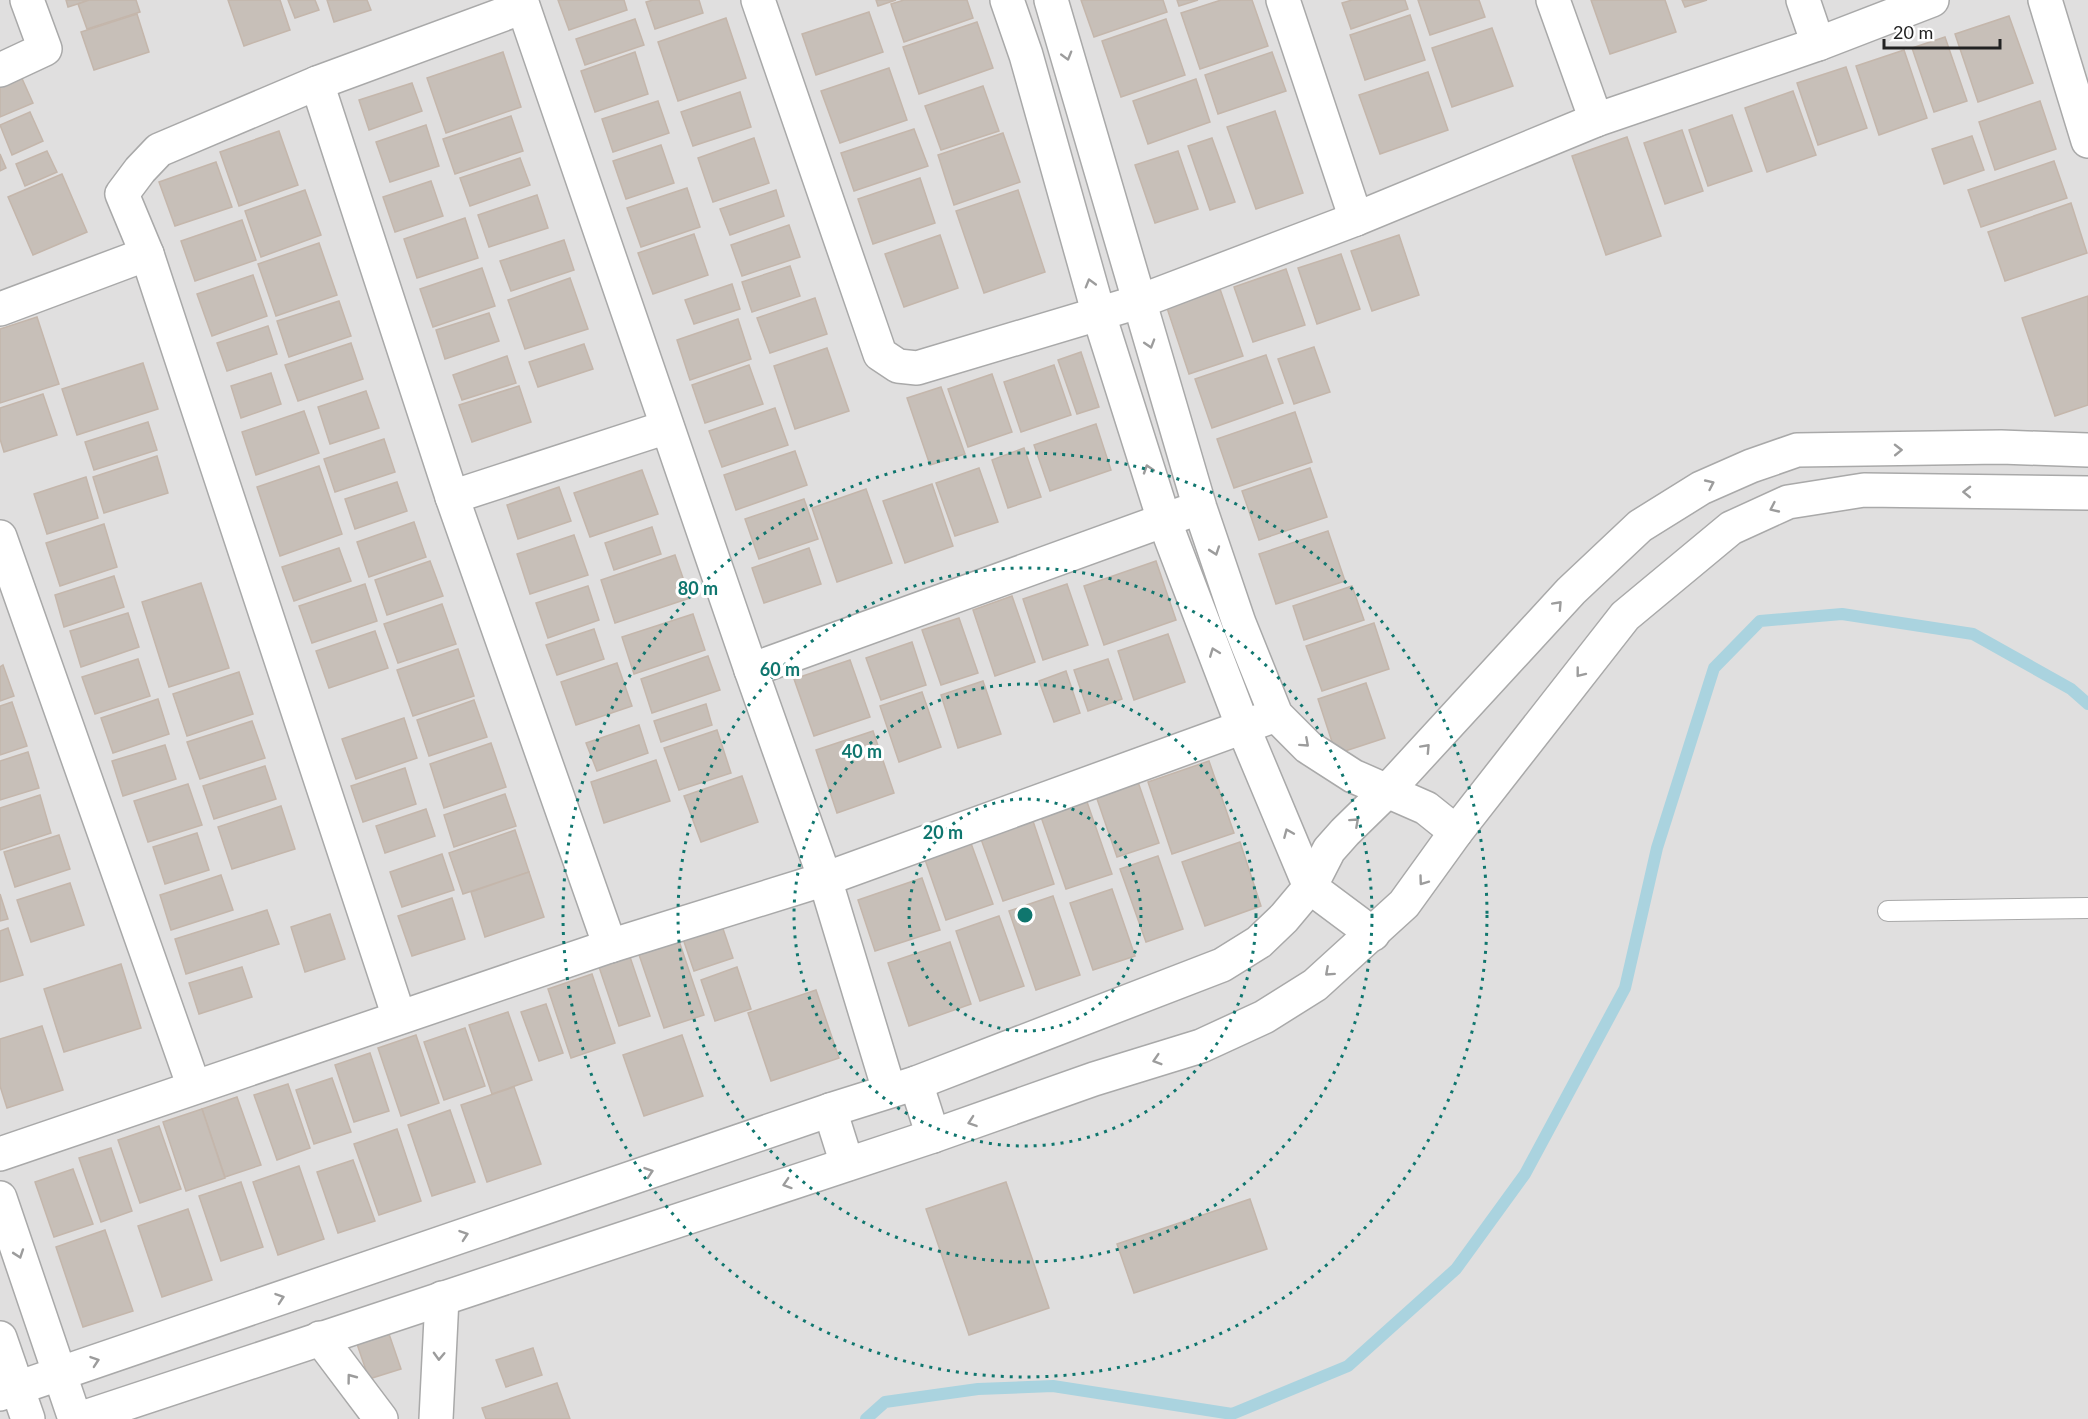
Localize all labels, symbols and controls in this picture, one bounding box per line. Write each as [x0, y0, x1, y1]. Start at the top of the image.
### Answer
scale bar [1884, 12, 2000, 50]
text: 20 m [1893, 21, 1933, 43]
one-way arrow [1060, 50, 1072, 61]
one-way arrow [1085, 278, 1097, 288]
one-way arrow [1143, 338, 1155, 349]
one-way arrow [1894, 444, 1903, 456]
one-way arrow [1143, 464, 1155, 475]
one-way arrow [1703, 480, 1714, 492]
one-way arrow [1962, 486, 1971, 498]
one-way arrow [1769, 501, 1780, 513]
one-way arrow [1207, 545, 1220, 556]
text: 80 m [678, 577, 718, 599]
one-way arrow [1551, 601, 1562, 612]
one-way arrow [1209, 647, 1222, 658]
text: 60 m [760, 658, 800, 680]
one-way arrow [1576, 667, 1587, 678]
one-way arrow [1298, 736, 1309, 747]
text: 40 m [842, 740, 882, 762]
one-way arrow [1419, 745, 1430, 755]
one-way arrow [1348, 818, 1359, 829]
text: 20 m [923, 821, 963, 843]
one-way arrow [1283, 828, 1295, 839]
one-way arrow [1419, 874, 1430, 885]
centre of rings [1015, 905, 1035, 925]
one-way arrow [1325, 965, 1336, 976]
one-way arrow [1152, 1053, 1163, 1065]
one-way arrow [967, 1114, 978, 1127]
one-way arrow [643, 1166, 653, 1179]
one-way arrow [782, 1176, 793, 1189]
one-way arrow [458, 1230, 469, 1242]
one-way arrow [12, 1248, 25, 1259]
one-way arrow [274, 1293, 285, 1306]
one-way arrow [433, 1352, 446, 1361]
one-way arrow [89, 1356, 100, 1369]
one-way arrow [347, 1374, 358, 1385]

